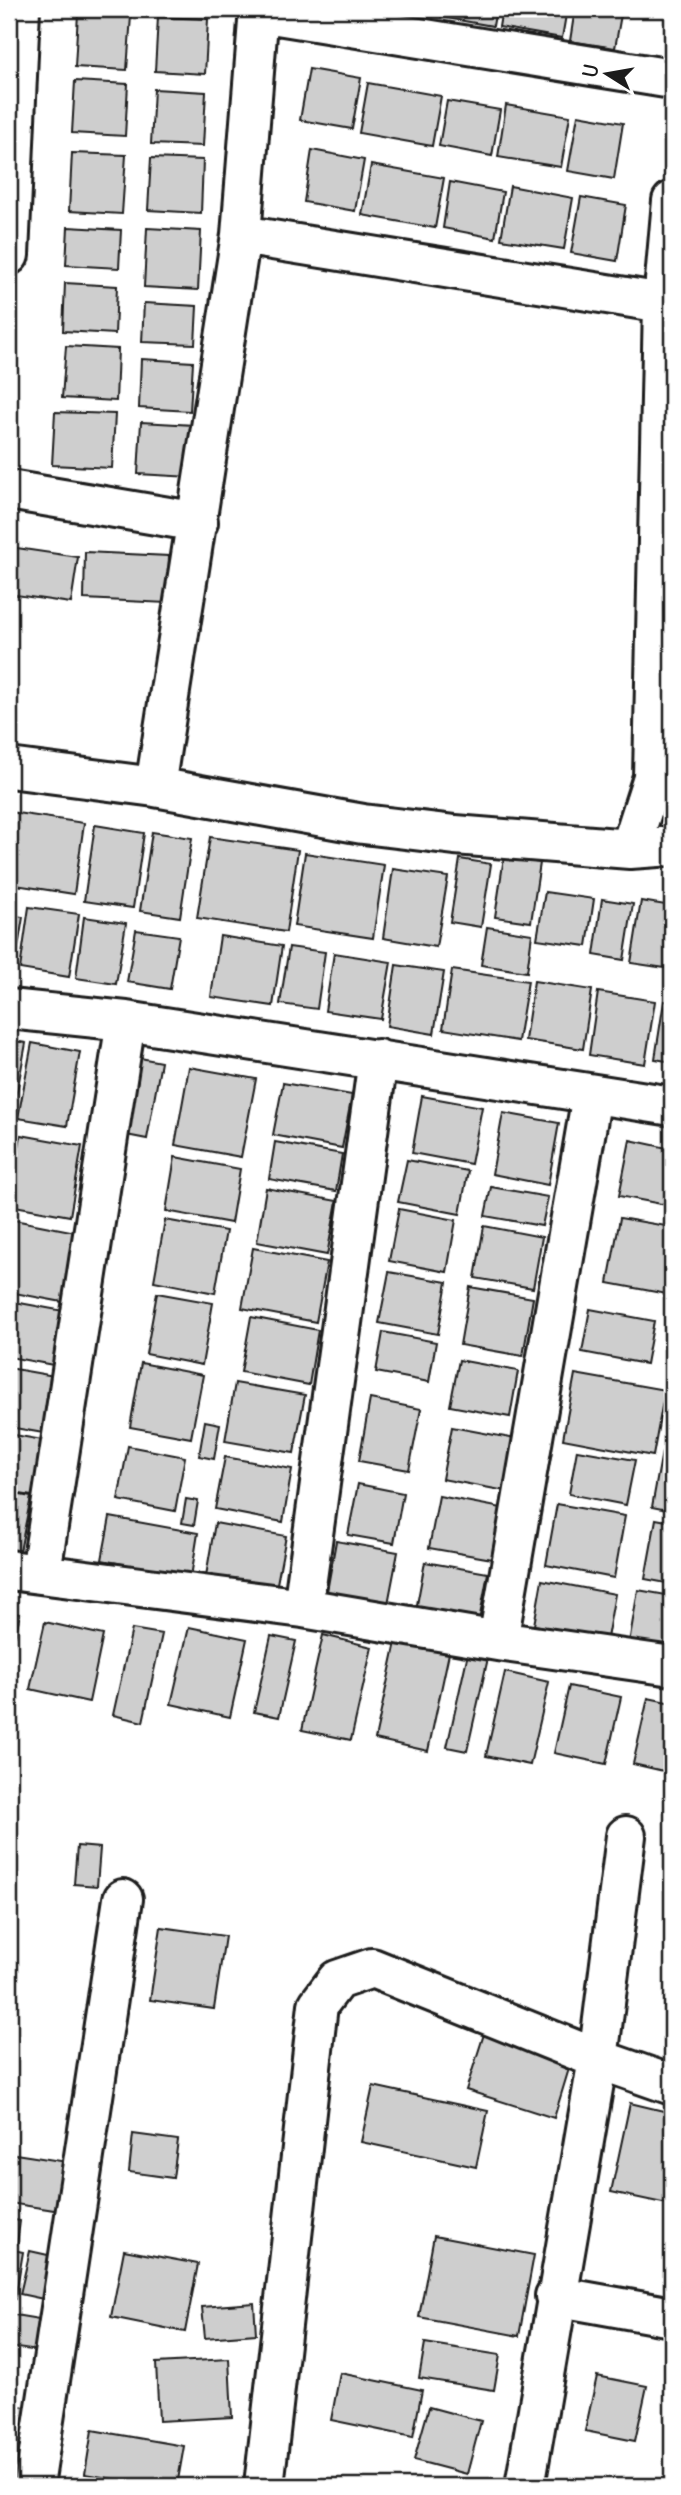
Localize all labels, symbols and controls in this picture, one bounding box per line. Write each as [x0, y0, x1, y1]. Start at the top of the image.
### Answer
north arrow [572, 38, 642, 108]
text: U [577, 62, 603, 79]

